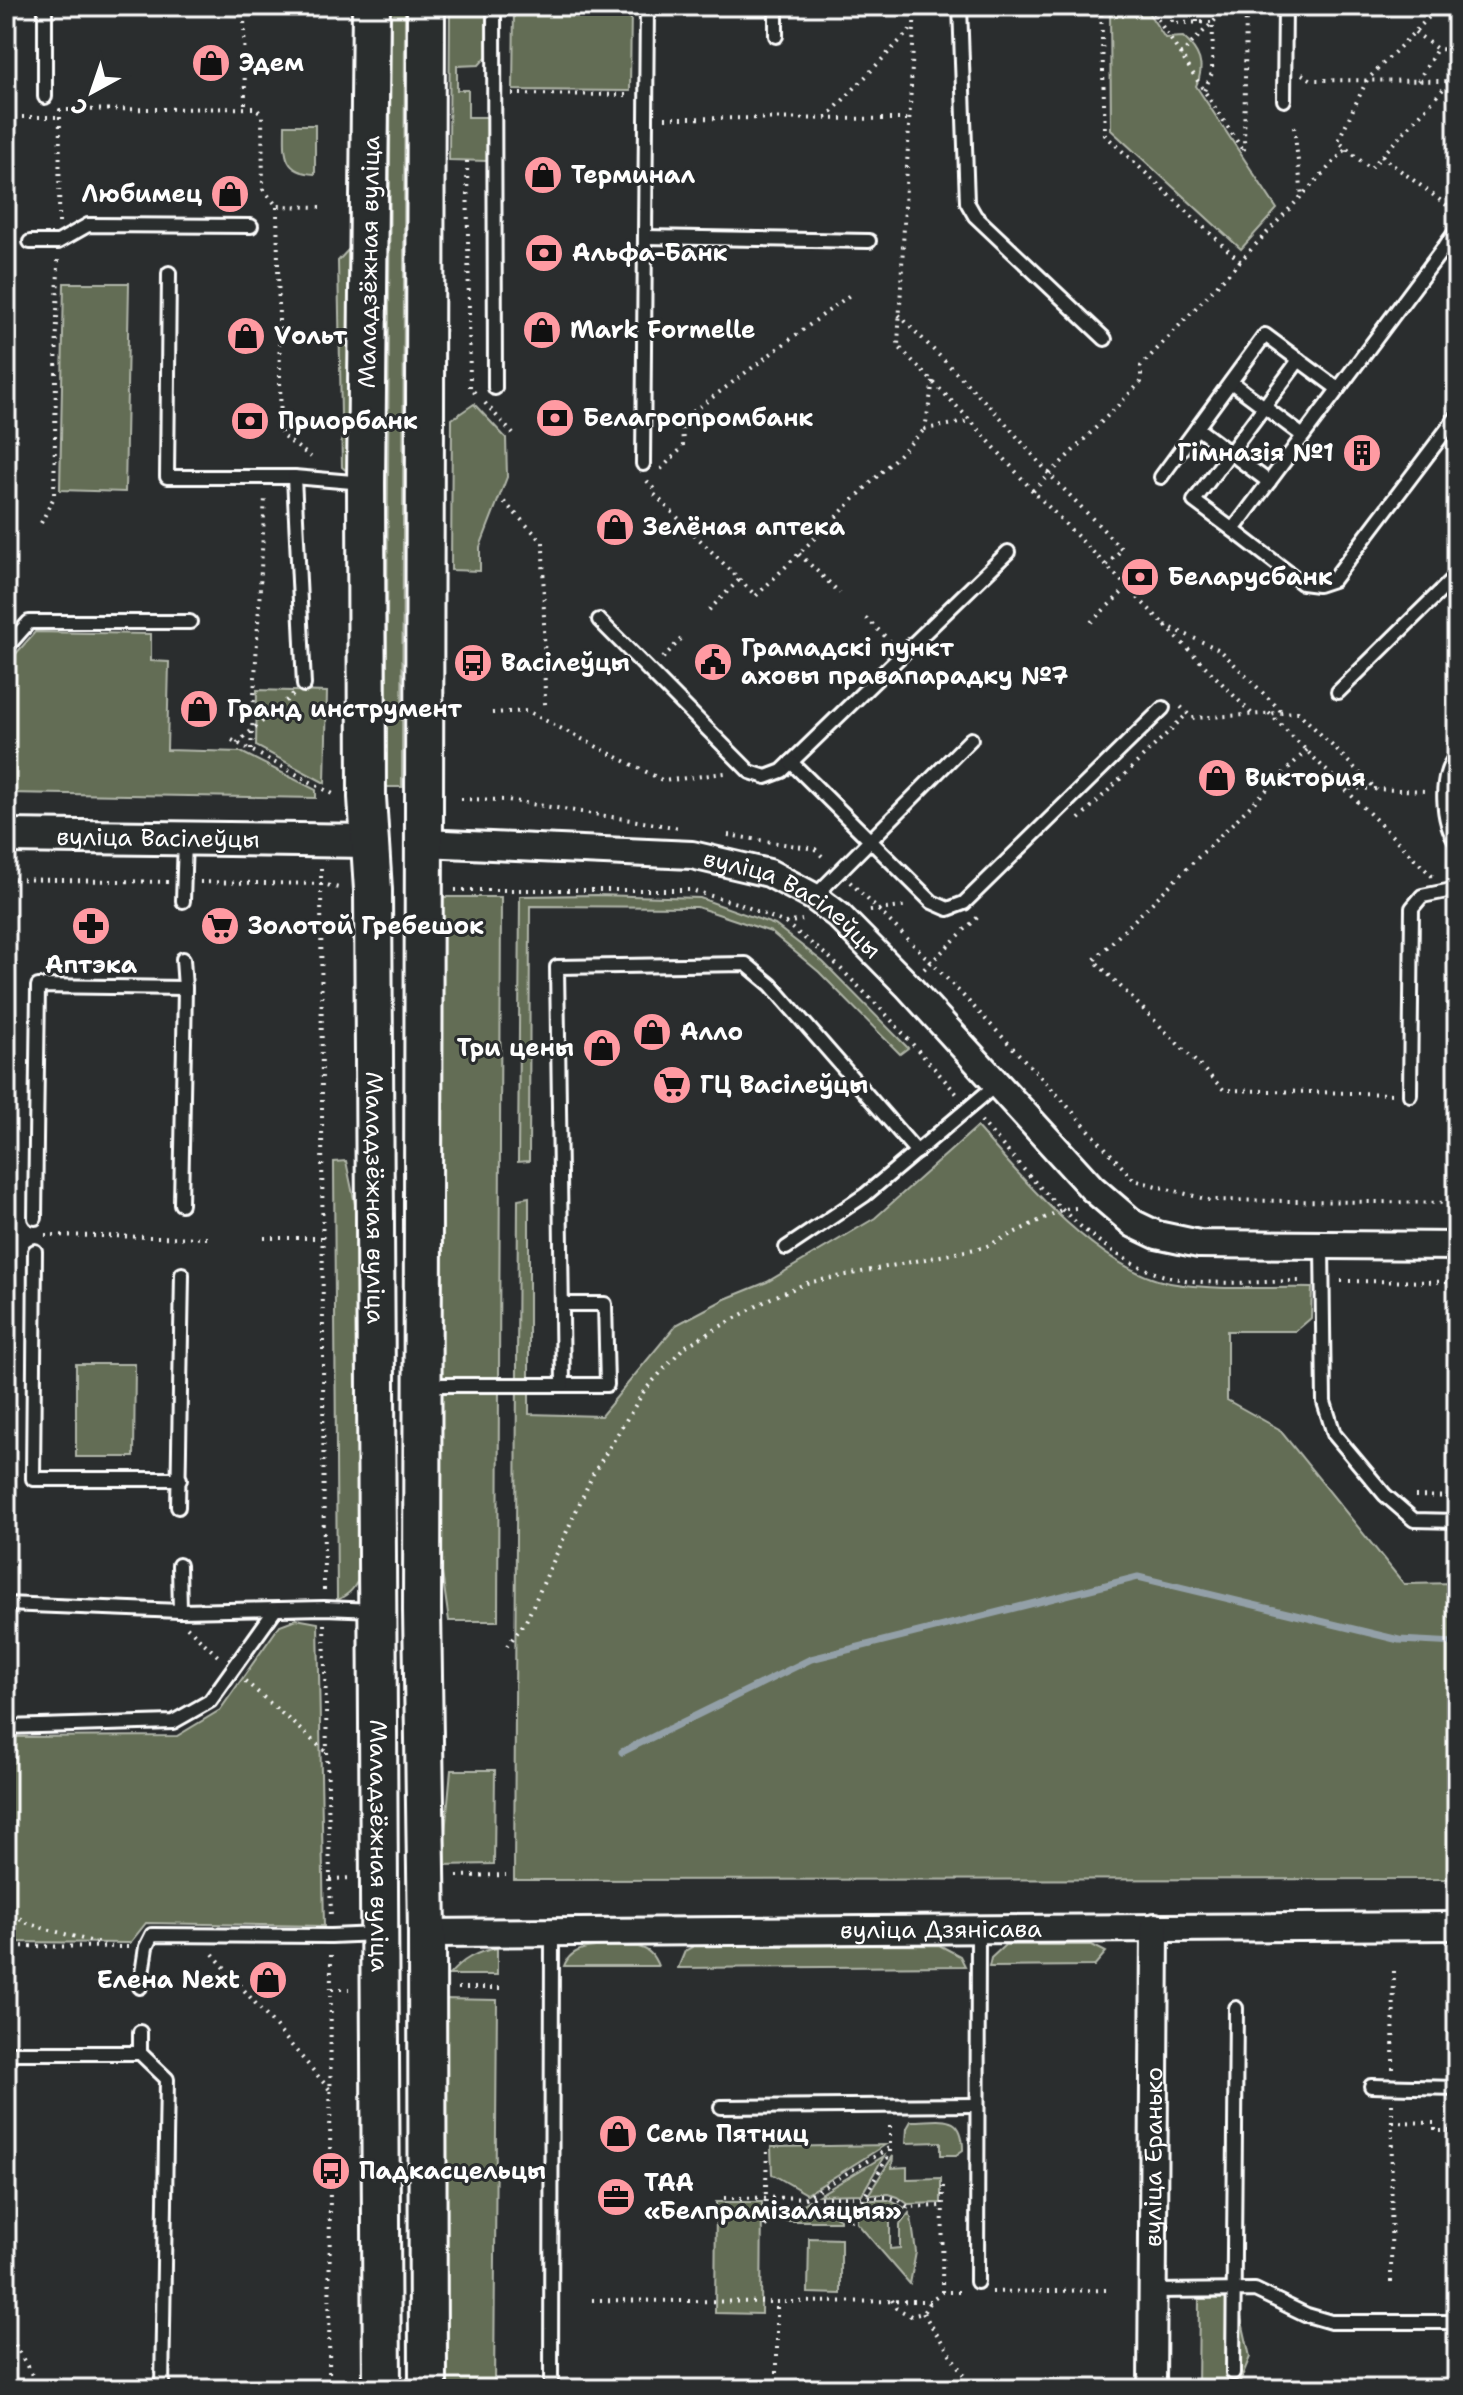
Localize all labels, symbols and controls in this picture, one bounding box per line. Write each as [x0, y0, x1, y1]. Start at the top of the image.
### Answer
shop icon: Эдем [190, 42, 232, 84]
place label: Эдем [239, 47, 304, 79]
north arrow [52, 52, 132, 132]
text: С [65, 91, 94, 122]
street label: Маладзёжная вуліца [351, 135, 387, 389]
shop icon: Терминал [522, 154, 564, 196]
place label: Терминал [571, 159, 695, 191]
shop icon: Любимец [209, 173, 251, 215]
place label: Любимец [81, 178, 203, 210]
bank icon: Альфа-Банк [523, 232, 565, 274]
place label: Альфа-Банк [572, 237, 728, 269]
shop icon: Mark Formelle [521, 309, 563, 351]
place label: Mark Formelle [570, 314, 756, 346]
shop icon: Vольт [225, 315, 267, 357]
place label: Vольт [274, 320, 348, 352]
bank icon: Белагропромбанк [534, 397, 576, 439]
bank icon: Приорбанк [229, 400, 271, 442]
place label: Белагропромбанк [583, 402, 813, 434]
place label: Приорбанк [278, 405, 418, 437]
building icon: Гімназія №1 [1341, 432, 1383, 474]
place label: Гімназія №1 [1177, 437, 1334, 469]
shop icon: Зелёная аптека [594, 506, 636, 548]
place label: Зелёная аптека [643, 511, 846, 543]
bank icon: Беларусбанк [1119, 556, 1161, 598]
place label: Беларусбанк [1168, 561, 1333, 593]
place label: Грамадскі пункт аховы правапарадку №7 [741, 632, 1069, 692]
public building icon: Грамадскі пункт аховы правапарадку №7 [692, 641, 734, 683]
bus stop icon: Васілеўцы [452, 642, 494, 684]
place label: Васілеўцы [501, 647, 630, 679]
shop icon: Гранд инструмент [178, 688, 220, 730]
place label: Гранд инструмент [227, 693, 463, 725]
shop icon: Виктория [1196, 757, 1238, 799]
place label: Виктория [1245, 762, 1366, 794]
street label: вуліца Васілеўцы [56, 821, 260, 855]
street label: вуліца Васілеўцы [700, 842, 888, 966]
pharmacy icon: Аптэка [70, 905, 112, 947]
supermarket icon: Золотой Гребешок [199, 905, 241, 947]
place label: Золотой Гребешок [248, 910, 484, 942]
place label: Аптэка [45, 949, 138, 981]
shop icon: Алло [631, 1011, 673, 1053]
place label: Алло [680, 1016, 743, 1048]
shop icon: Три цены [581, 1027, 623, 1069]
place label: Три цены [457, 1032, 574, 1064]
supermarket icon: ГЦ Васілеўцы [651, 1064, 693, 1106]
place label: ГЦ Васілеўцы [700, 1069, 868, 1101]
street label: Маладзёжная вуліца [358, 1071, 392, 1324]
street label: Маладзёжная вуліца [362, 1719, 395, 1972]
street label: вуліца Дзянісава [840, 1913, 1042, 1946]
shop icon: Елена Next [247, 1959, 289, 2001]
place label: Елена Next [97, 1964, 240, 1996]
street label: вуліца Еранько [1137, 2067, 1170, 2247]
shop icon: Семь Пятниц [597, 2113, 639, 2155]
place label: Семь Пятниц [646, 2118, 809, 2150]
bus stop icon: Падкасцельцы [310, 2150, 352, 2192]
place label: Падкасцельцы [359, 2155, 546, 2187]
place label: ТАА «Белпрамізаляцыя» [644, 2167, 902, 2227]
office icon: ТАА «Белпрамізаляцыя» [595, 2176, 637, 2218]

